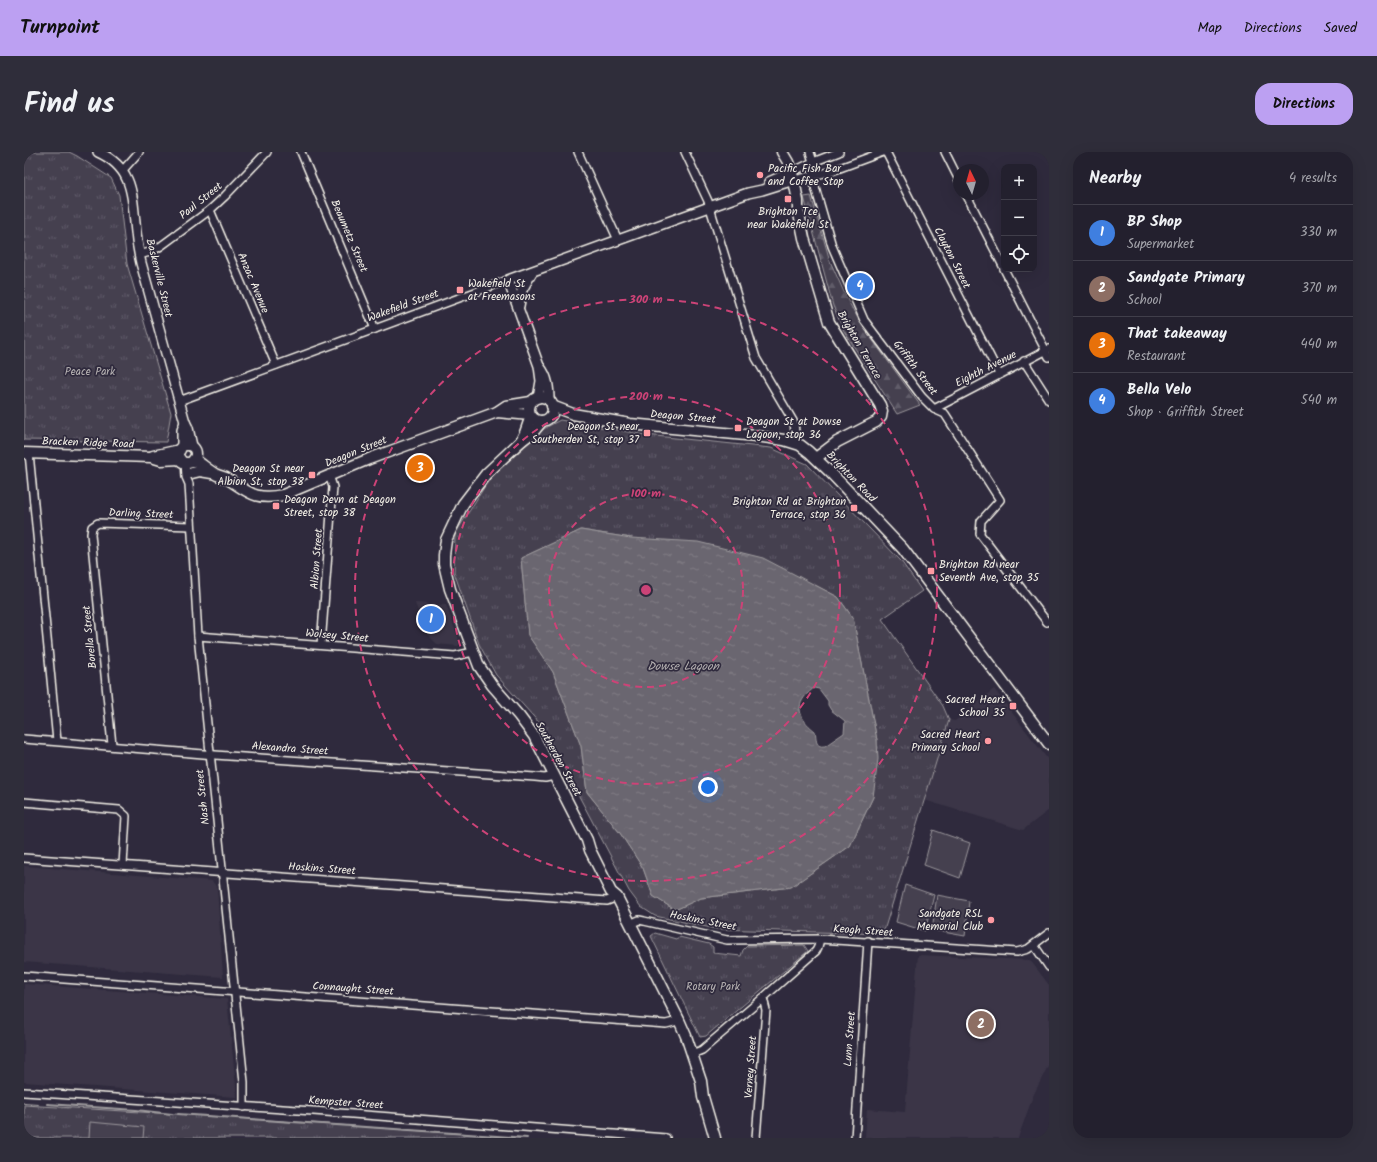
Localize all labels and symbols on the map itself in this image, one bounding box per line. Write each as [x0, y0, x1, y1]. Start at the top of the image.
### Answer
place label: Pacific Fish Bar and Coffee Stop [768, 160, 844, 191]
north arrow [953, 164, 989, 200]
marker: Pacific Fish Bar and Coffee Stop [755, 170, 765, 180]
street label: Paul Street [175, 177, 227, 224]
marker: Brighton Tce near Wakefield St [783, 194, 793, 204]
street label: Beaumetz Street [326, 197, 373, 276]
place label: Brighton Tce near Wakefield St [747, 203, 829, 234]
street label: Clayton Street [929, 224, 976, 293]
street label: Baskerville Street [141, 237, 178, 320]
street label: Anzac Avenue [232, 250, 274, 316]
pin: 4 [847, 271, 873, 301]
place label: Wakefield St at Freemasons [468, 275, 536, 306]
street label: Wakefield Street [365, 284, 442, 327]
marker: Wakefield St at Freemasons [455, 285, 465, 295]
text: 300 m [628, 290, 663, 309]
street label: Brighton Terrace [832, 307, 886, 383]
street label: Griffith Street [888, 336, 942, 400]
street label: Eighth Avenue [952, 346, 1020, 392]
park label: Peace Park [65, 363, 116, 381]
text: 200 m [629, 387, 663, 406]
street label: Deagon Street [650, 405, 717, 429]
place label: Deagon St at Dowse Lagoon, stop 36 [746, 413, 841, 444]
place label: Deagon St near Southerden St, stop 37 [531, 418, 640, 449]
marker: Deagon St at Dowse Lagoon, stop 36 [733, 423, 743, 433]
marker: Deagon St near Southerden St, stop 37 [642, 428, 652, 438]
street label: Deagon Street [322, 431, 390, 473]
street label: Bracken Ridge Road [42, 432, 135, 454]
street label: Brighton Road [822, 447, 881, 507]
pin: 3 [407, 453, 433, 483]
place label: Deagon St near Albion St, stop 38 [217, 460, 305, 491]
marker: Deagon St near Albion St, stop 38 [307, 470, 317, 480]
text: 100 m [631, 484, 661, 503]
place label: Deagon Devn at Deagon Street, stop 38 [284, 491, 396, 522]
place label: Brighton Rd at Brighton Terrace, stop 36 [732, 493, 846, 524]
marker: Deagon Devn at Deagon Street, stop 38 [271, 501, 281, 511]
marker: Brighton Rd at Brighton Terrace, stop 36 [849, 503, 859, 513]
street label: Darling Street [108, 504, 174, 524]
street label: Albion Street [306, 527, 328, 590]
place label: Brighton Rd near Seventh Ave, stop 35 [939, 556, 1040, 587]
marker: Brighton Rd near Seventh Ave, stop 35 [926, 566, 936, 576]
centre of rings [639, 583, 653, 597]
street label: Borella Street [78, 604, 102, 669]
pin: 1 [418, 604, 444, 634]
street label: Wolsey Street [305, 624, 370, 648]
water label: Dowse Lagoon [647, 657, 720, 676]
place label: Sacred Heart School 35 [945, 691, 1006, 722]
marker: Sacred Heart School 35 [1008, 701, 1018, 711]
street label: Southerden Street [530, 718, 586, 801]
place label: Sacred Heart Primary School [911, 726, 981, 757]
marker: Sacred Heart Primary School [983, 736, 993, 746]
street label: Alexandra Street [251, 737, 330, 761]
street label: Nash Street [191, 768, 215, 826]
your location [698, 777, 718, 797]
street label: Hoskins Street [288, 858, 357, 880]
place label: Sandgate RSL Memorial Club [917, 905, 983, 936]
street label: Hoskins Street [668, 906, 739, 936]
marker: Sandgate RSL Memorial Club [986, 915, 996, 925]
street label: Keogh Street [833, 920, 894, 942]
street label: Connaught Street [312, 977, 395, 1001]
park label: Rotary Park [686, 978, 741, 996]
pin: 2 [968, 1009, 994, 1039]
street label: Lunn Street [839, 1010, 861, 1067]
street label: Verney Street [740, 1034, 762, 1099]
street label: Kempster Street [308, 1091, 385, 1115]

